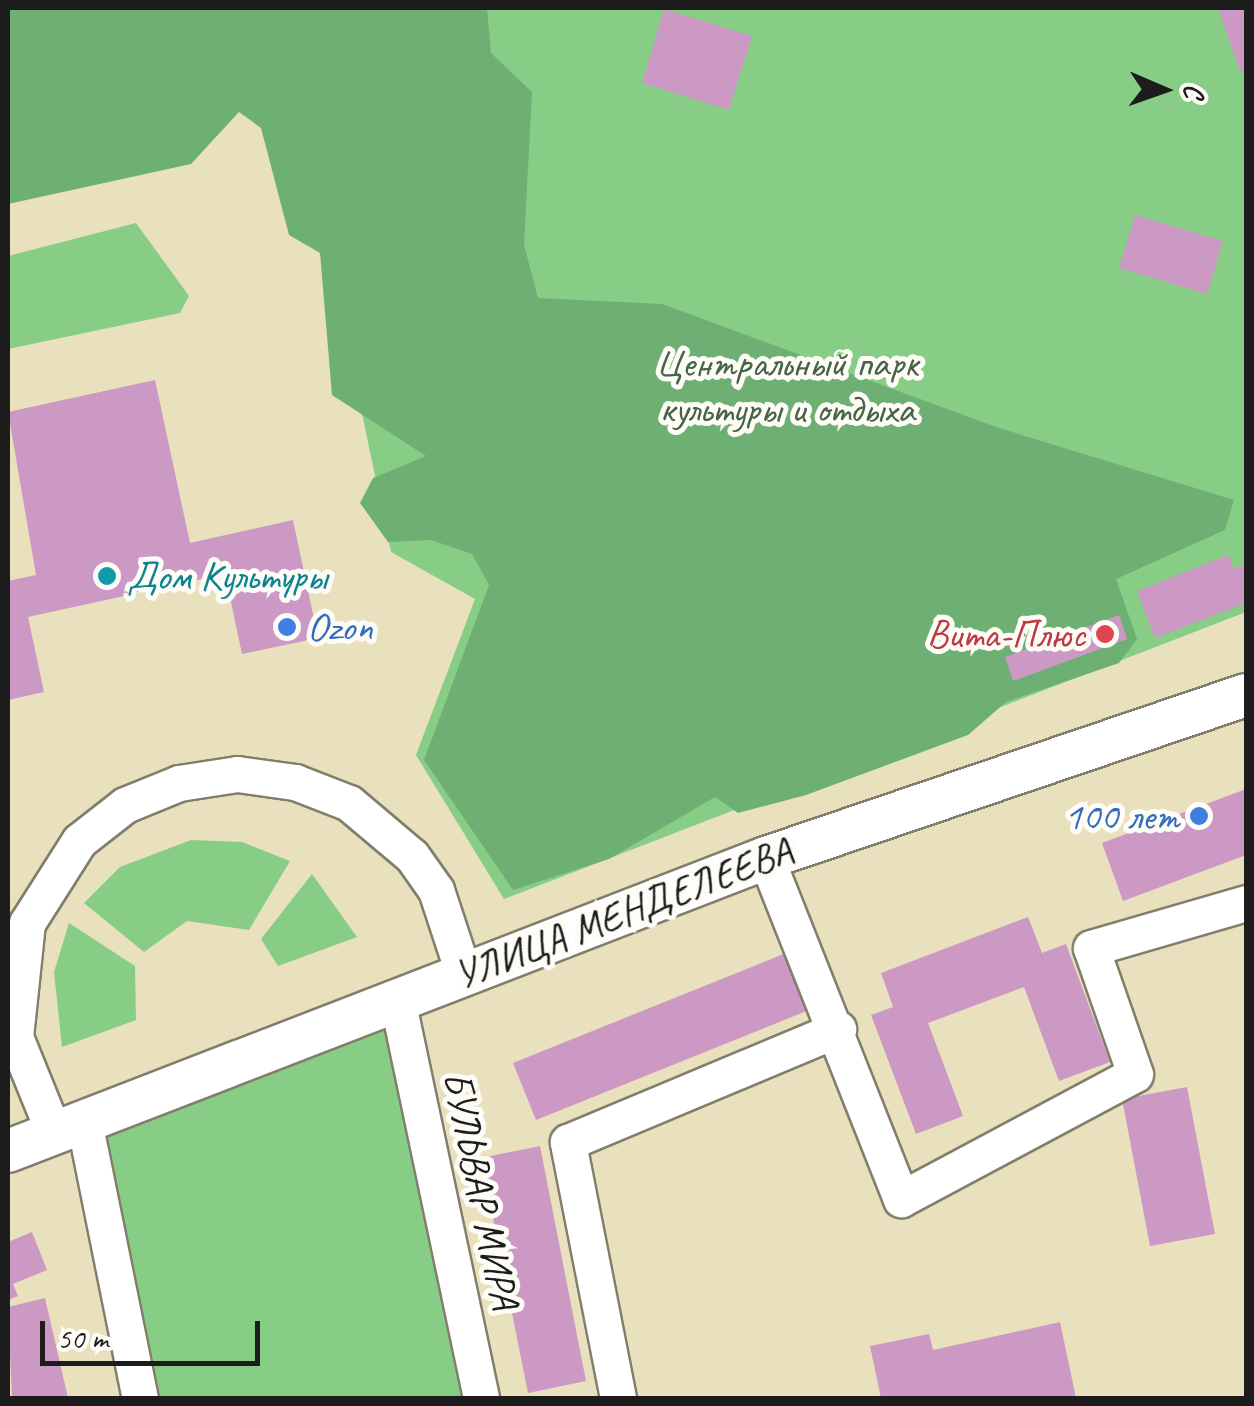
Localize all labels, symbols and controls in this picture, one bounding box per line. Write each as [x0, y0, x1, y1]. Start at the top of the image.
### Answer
north arrow [1114, 40, 1214, 140]
text: С [1177, 84, 1212, 99]
park label: Центральный парк культуры и отдыха [656, 339, 918, 433]
place label: Дом Культуры [127, 552, 327, 600]
marker: Дом Культуры [96, 565, 118, 587]
place label: Ozon [307, 603, 373, 651]
place label: Вита-Плюс [927, 610, 1085, 658]
marker: Ozon [276, 616, 298, 638]
marker: Вита-Плюс [1094, 623, 1116, 645]
place label: 100 лет [1064, 792, 1179, 840]
marker: 100 лет [1188, 805, 1210, 827]
street label: УЛИЦА МЕНДЕЛЕЕВА [448, 827, 798, 999]
street label: БУЛЬВАР МИРА [432, 1065, 530, 1315]
scale bar [45, 1301, 265, 1363]
text: 50 m [57, 1319, 108, 1357]

